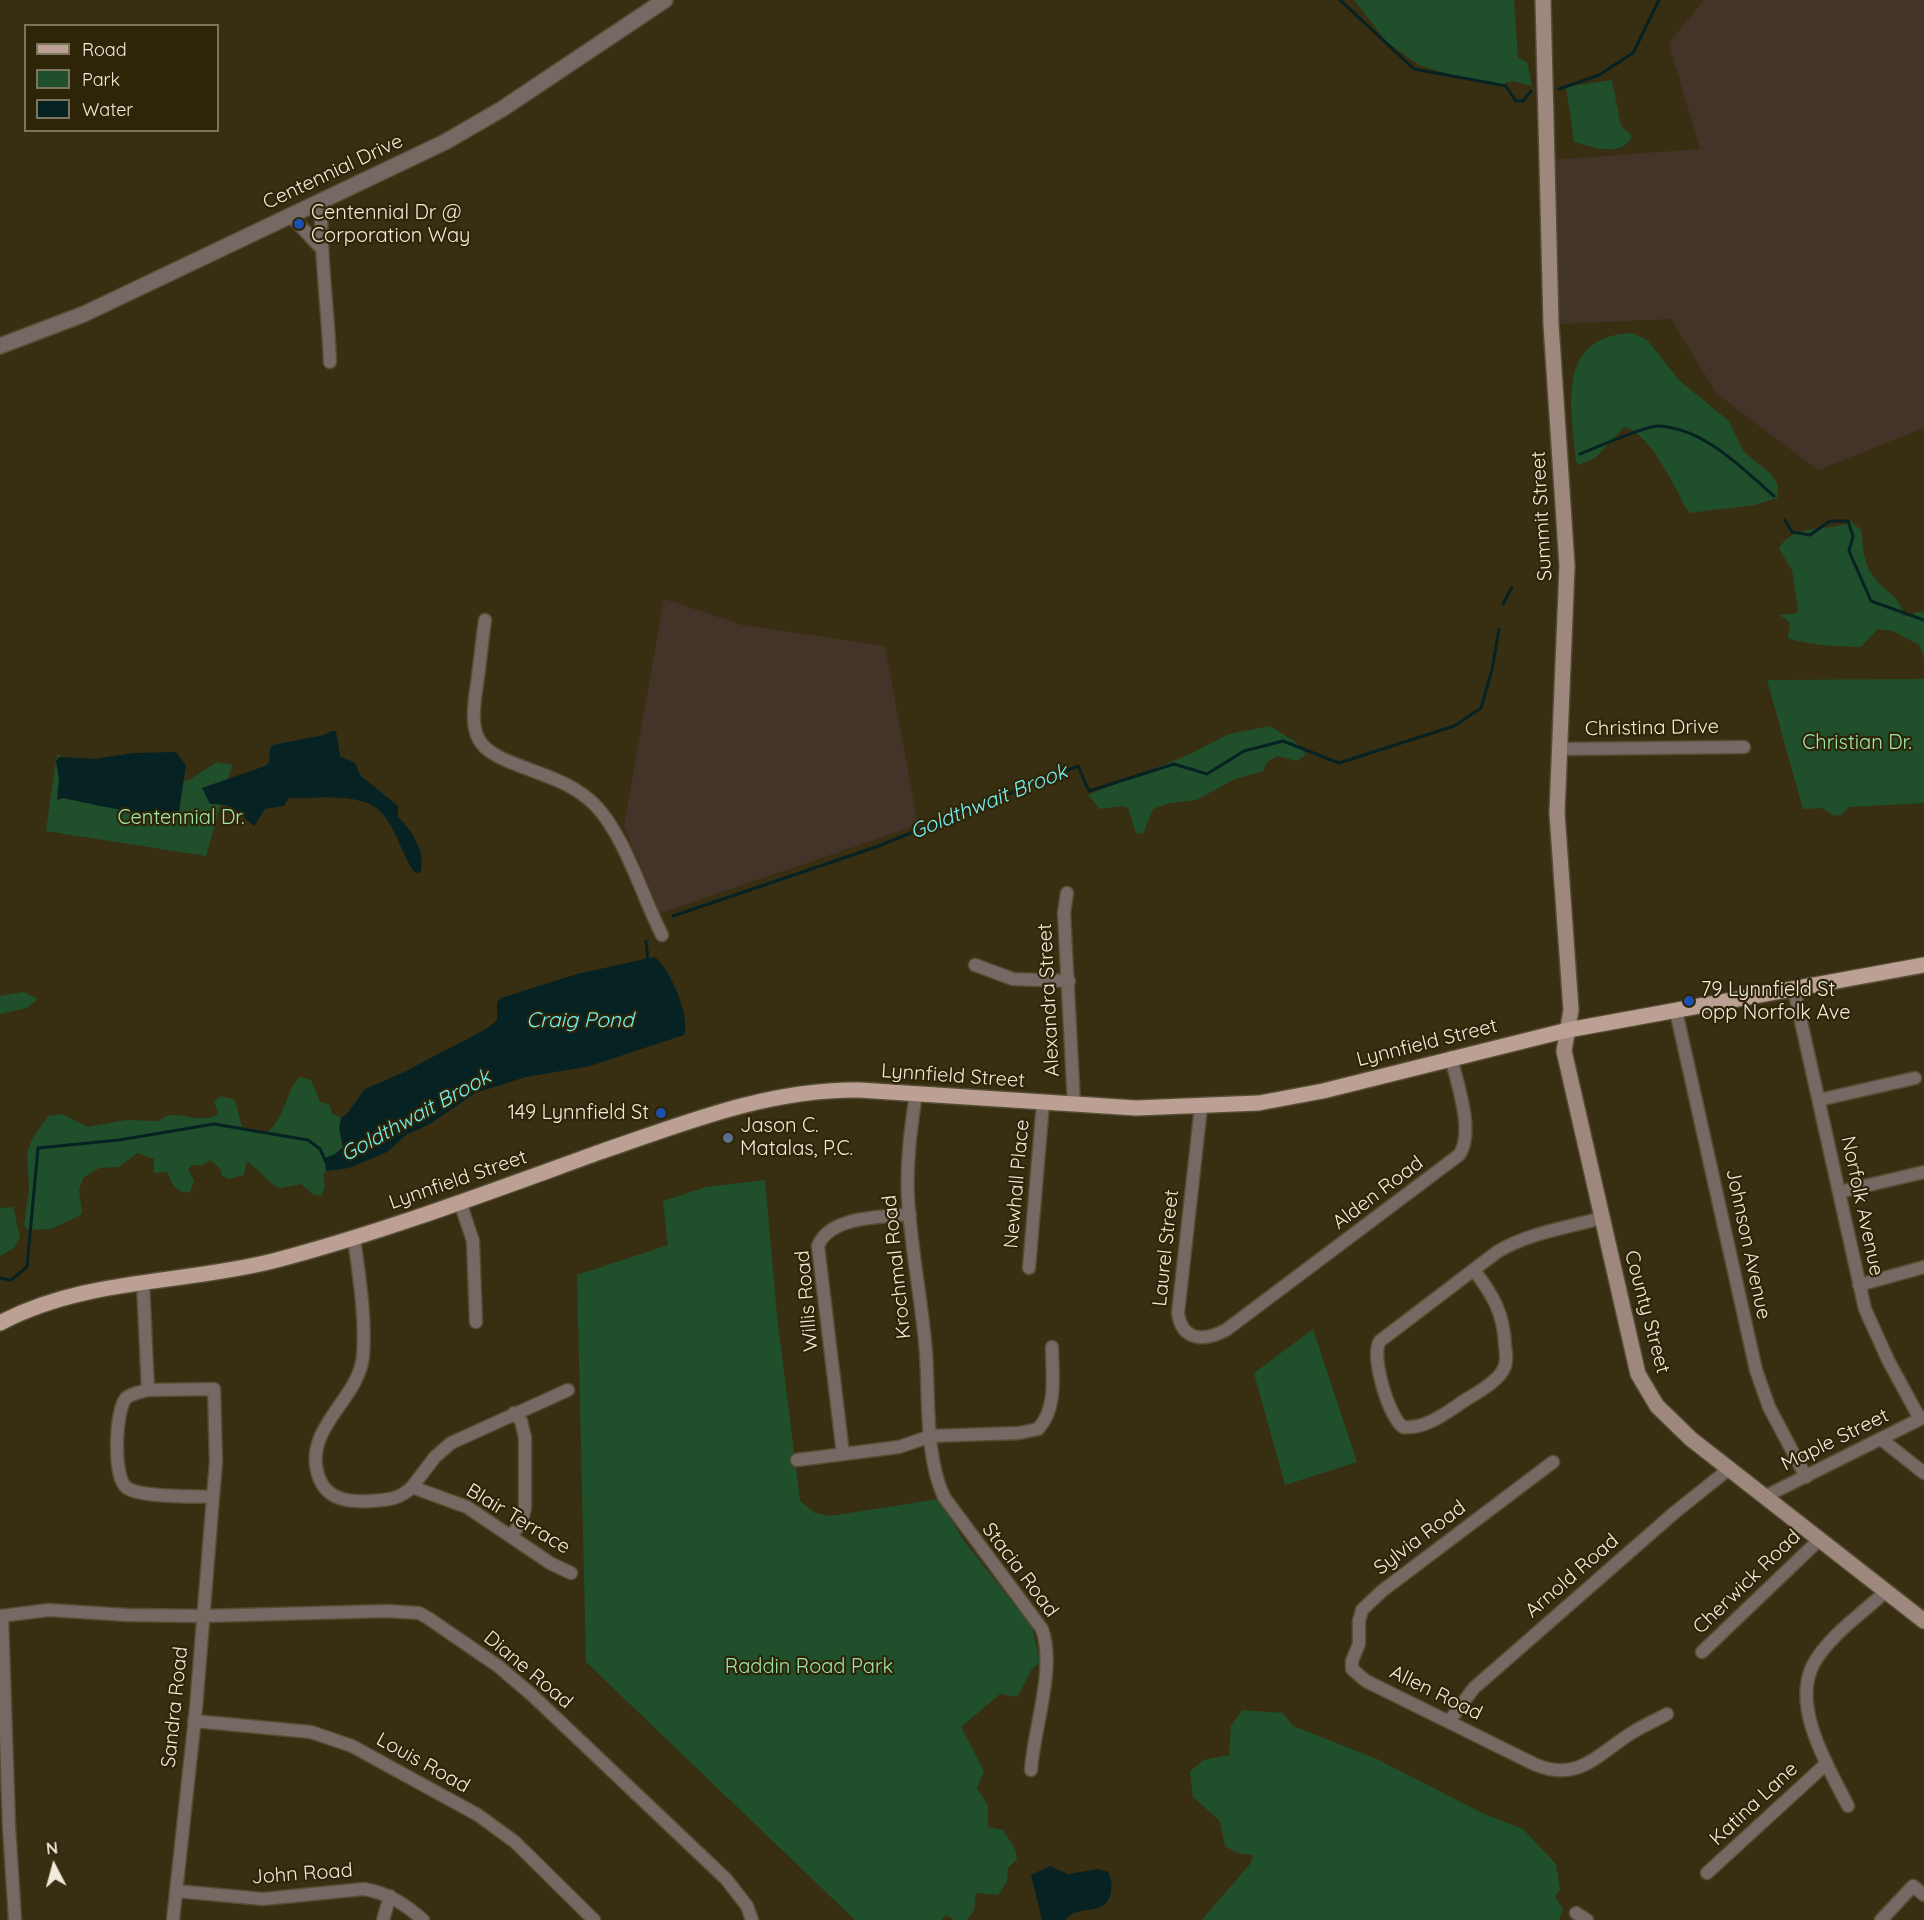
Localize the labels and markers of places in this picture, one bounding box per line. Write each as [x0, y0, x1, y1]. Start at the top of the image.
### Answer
place label: Centennial Dr @ Corporation Way [311, 201, 470, 248]
marker: Centennial Dr @ Corporation Way [292, 217, 306, 231]
place label: 79 Lynnfield St opp Norfolk Ave [1701, 978, 1851, 1025]
marker: 79 Lynnfield St opp Norfolk Ave [1682, 994, 1696, 1008]
place label: 149 Lynnfield St [508, 1101, 649, 1125]
marker: 149 Lynnfield St [654, 1106, 668, 1120]
place label: Jason C. Matalas, P.C. [740, 1114, 853, 1161]
marker: Jason C. Matalas, P.C. [721, 1131, 735, 1145]

